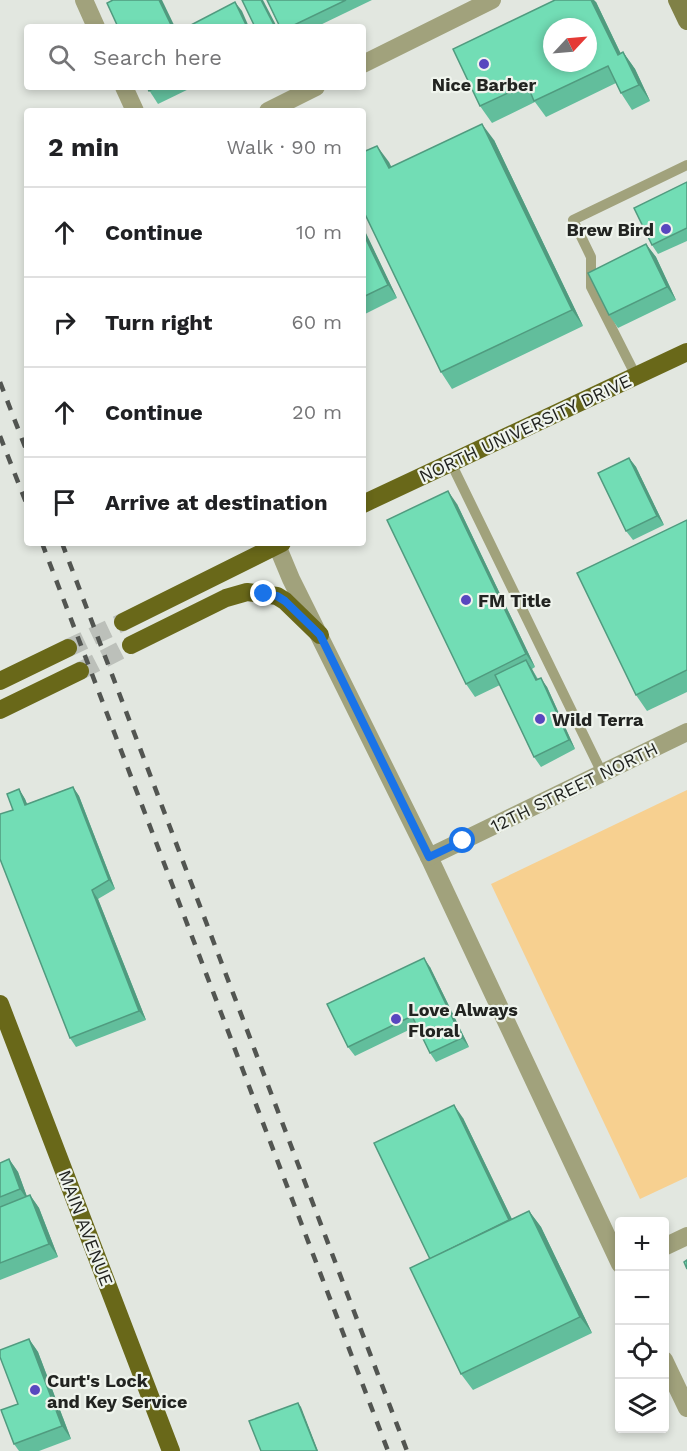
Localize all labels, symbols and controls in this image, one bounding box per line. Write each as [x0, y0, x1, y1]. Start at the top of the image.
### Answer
north arrow [543, 18, 597, 72]
search box [24, 24, 366, 90]
icon: search [45, 41, 78, 74]
text: Search here [93, 45, 222, 70]
marker: Nice Barber [477, 57, 491, 71]
place label: Nice Barber [432, 74, 536, 95]
text: 2 min [48, 132, 119, 162]
text: Walk · 90 m [226, 135, 342, 159]
icon: ahead [48, 216, 81, 249]
place label: Brew Bird [566, 219, 654, 240]
text: Continue [105, 220, 203, 245]
text: 10 m [296, 220, 342, 244]
marker: Brew Bird [659, 222, 673, 236]
icon: right [48, 306, 81, 339]
text: Turn right [105, 310, 212, 335]
text: 60 m [292, 310, 342, 334]
street label: NORTH UNIVERSITY DRIVE [416, 370, 634, 486]
icon: ahead [48, 396, 81, 429]
text: Continue [105, 400, 203, 425]
text: 20 m [292, 400, 342, 424]
icon: arrive [48, 486, 81, 519]
text: Arrive at destination [105, 490, 328, 515]
route end [250, 580, 276, 606]
place label: FM Title [478, 590, 551, 611]
marker: FM Title [459, 593, 473, 607]
place label: Wild Terra [552, 709, 644, 730]
marker: Wild Terra [533, 712, 547, 726]
street label: 12TH STREET NORTH [487, 737, 661, 837]
route start [449, 827, 475, 853]
place label: Love Always Floral [408, 999, 518, 1041]
marker: Love Always Floral [389, 1012, 403, 1026]
street label: MAIN AVENUE [54, 1167, 118, 1289]
map controls [615, 1217, 669, 1433]
button: + [615, 1217, 669, 1271]
button: − [615, 1271, 669, 1325]
button: locate [615, 1325, 669, 1379]
place label: Curt's Lock and Key Service [47, 1370, 188, 1412]
button: layers [615, 1379, 669, 1433]
marker: Curt's Lock and Key Service [28, 1383, 42, 1397]

